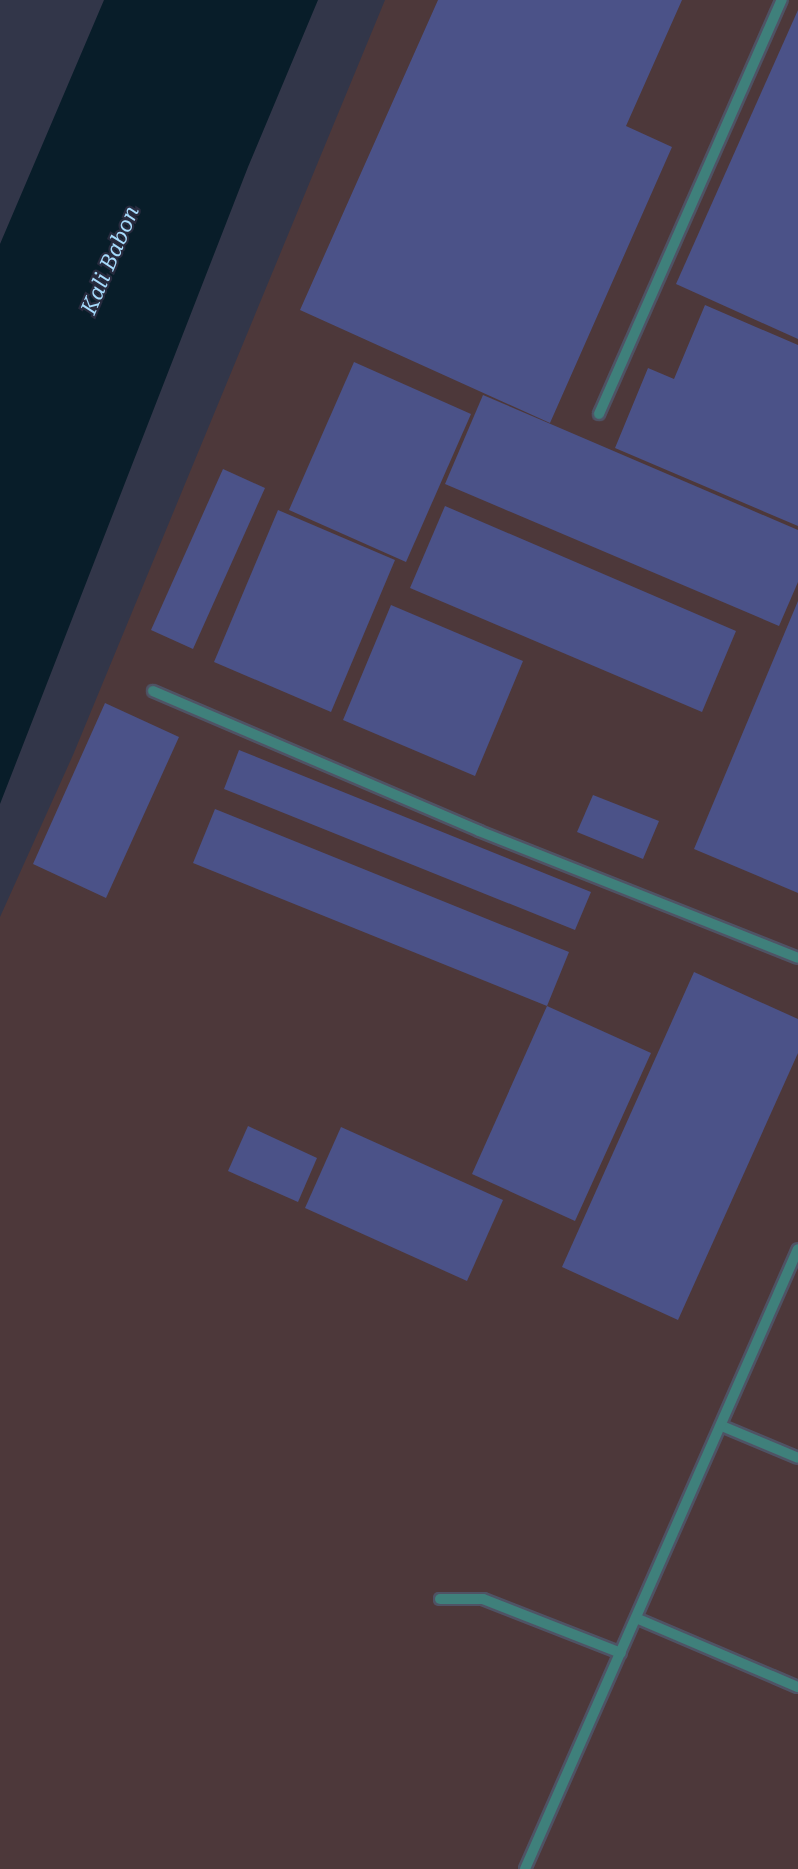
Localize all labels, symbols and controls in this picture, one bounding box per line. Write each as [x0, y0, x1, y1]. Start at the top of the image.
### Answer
water label: Kali Babon [75, 202, 145, 318]

